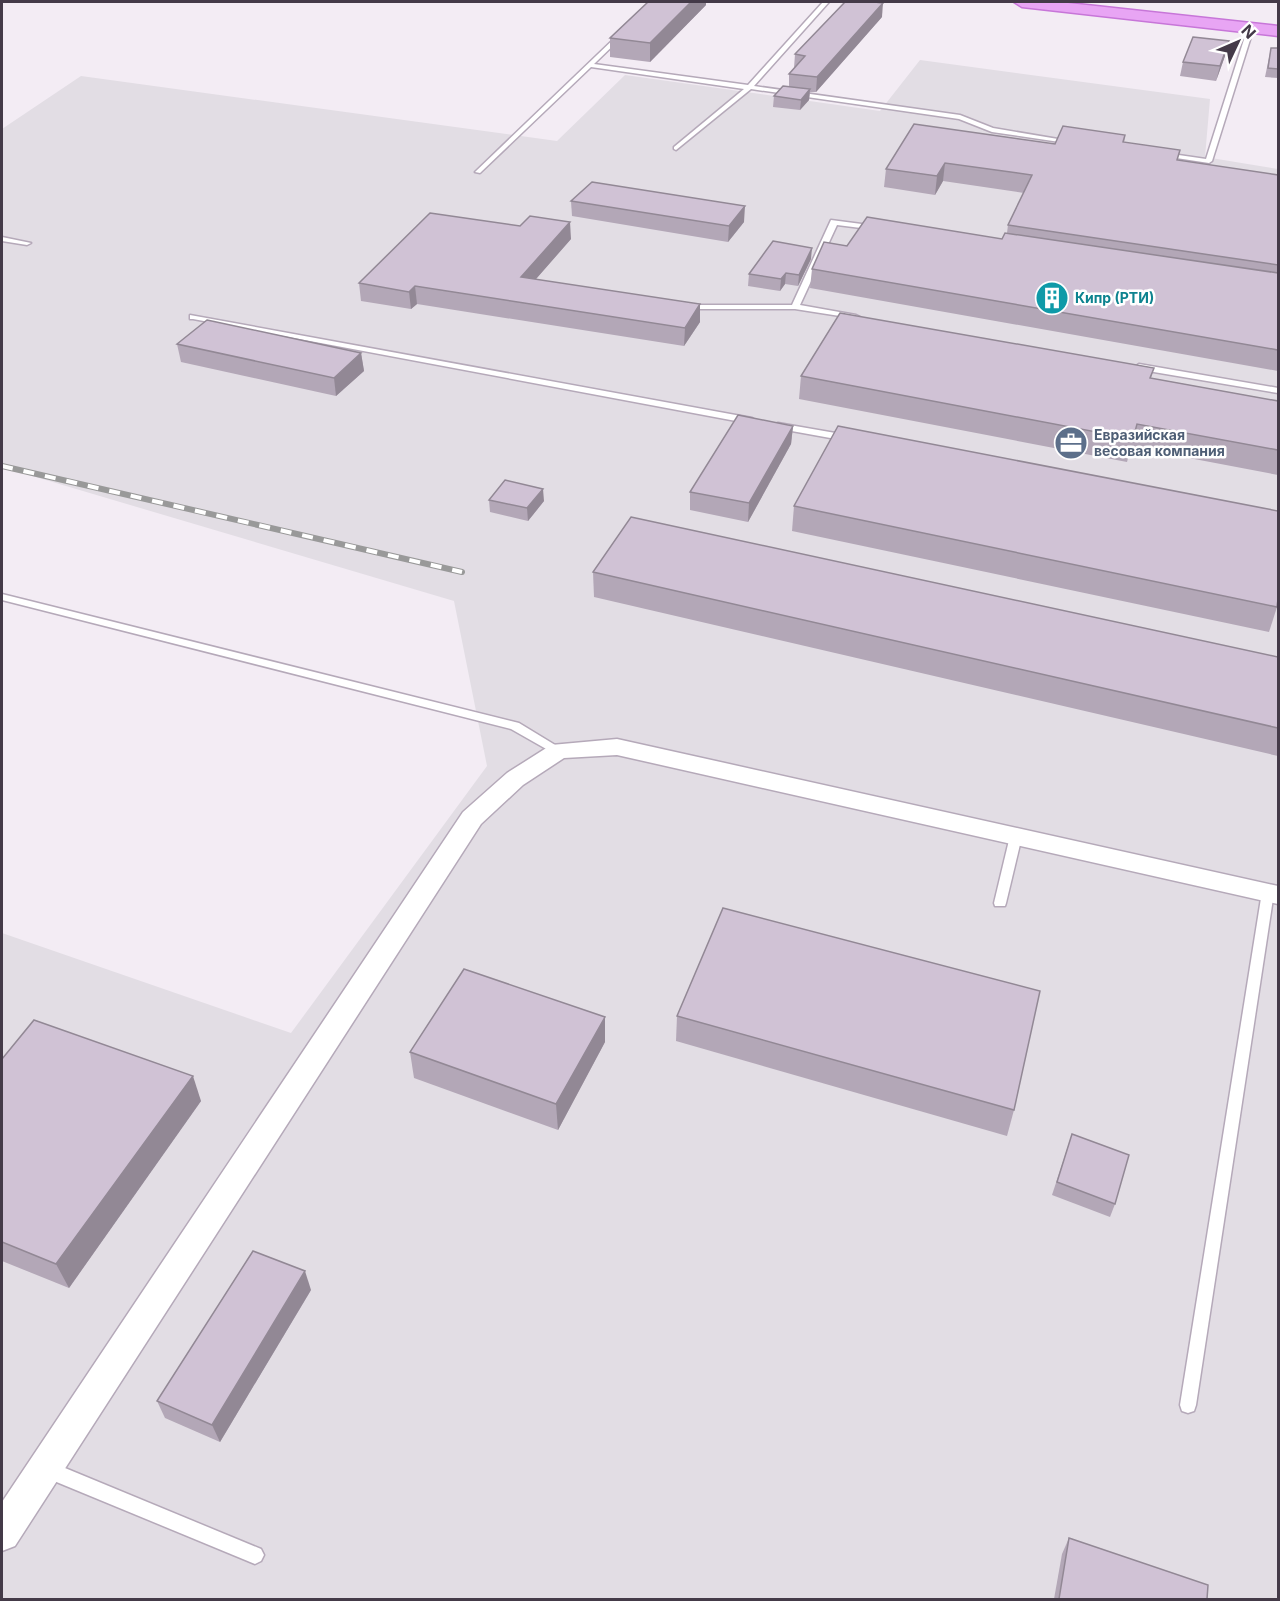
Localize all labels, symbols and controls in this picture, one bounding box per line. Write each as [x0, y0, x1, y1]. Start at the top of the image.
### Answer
north arrow [1208, 12, 1268, 72]
text: N [1237, 20, 1260, 43]
building icon: Кипр (РТИ) [1034, 280, 1070, 316]
place label: Кипр (РТИ) [1075, 289, 1154, 306]
office icon: Евразийская весовая компания [1053, 425, 1089, 461]
place label: Евразийская весовая компания [1094, 426, 1225, 459]

